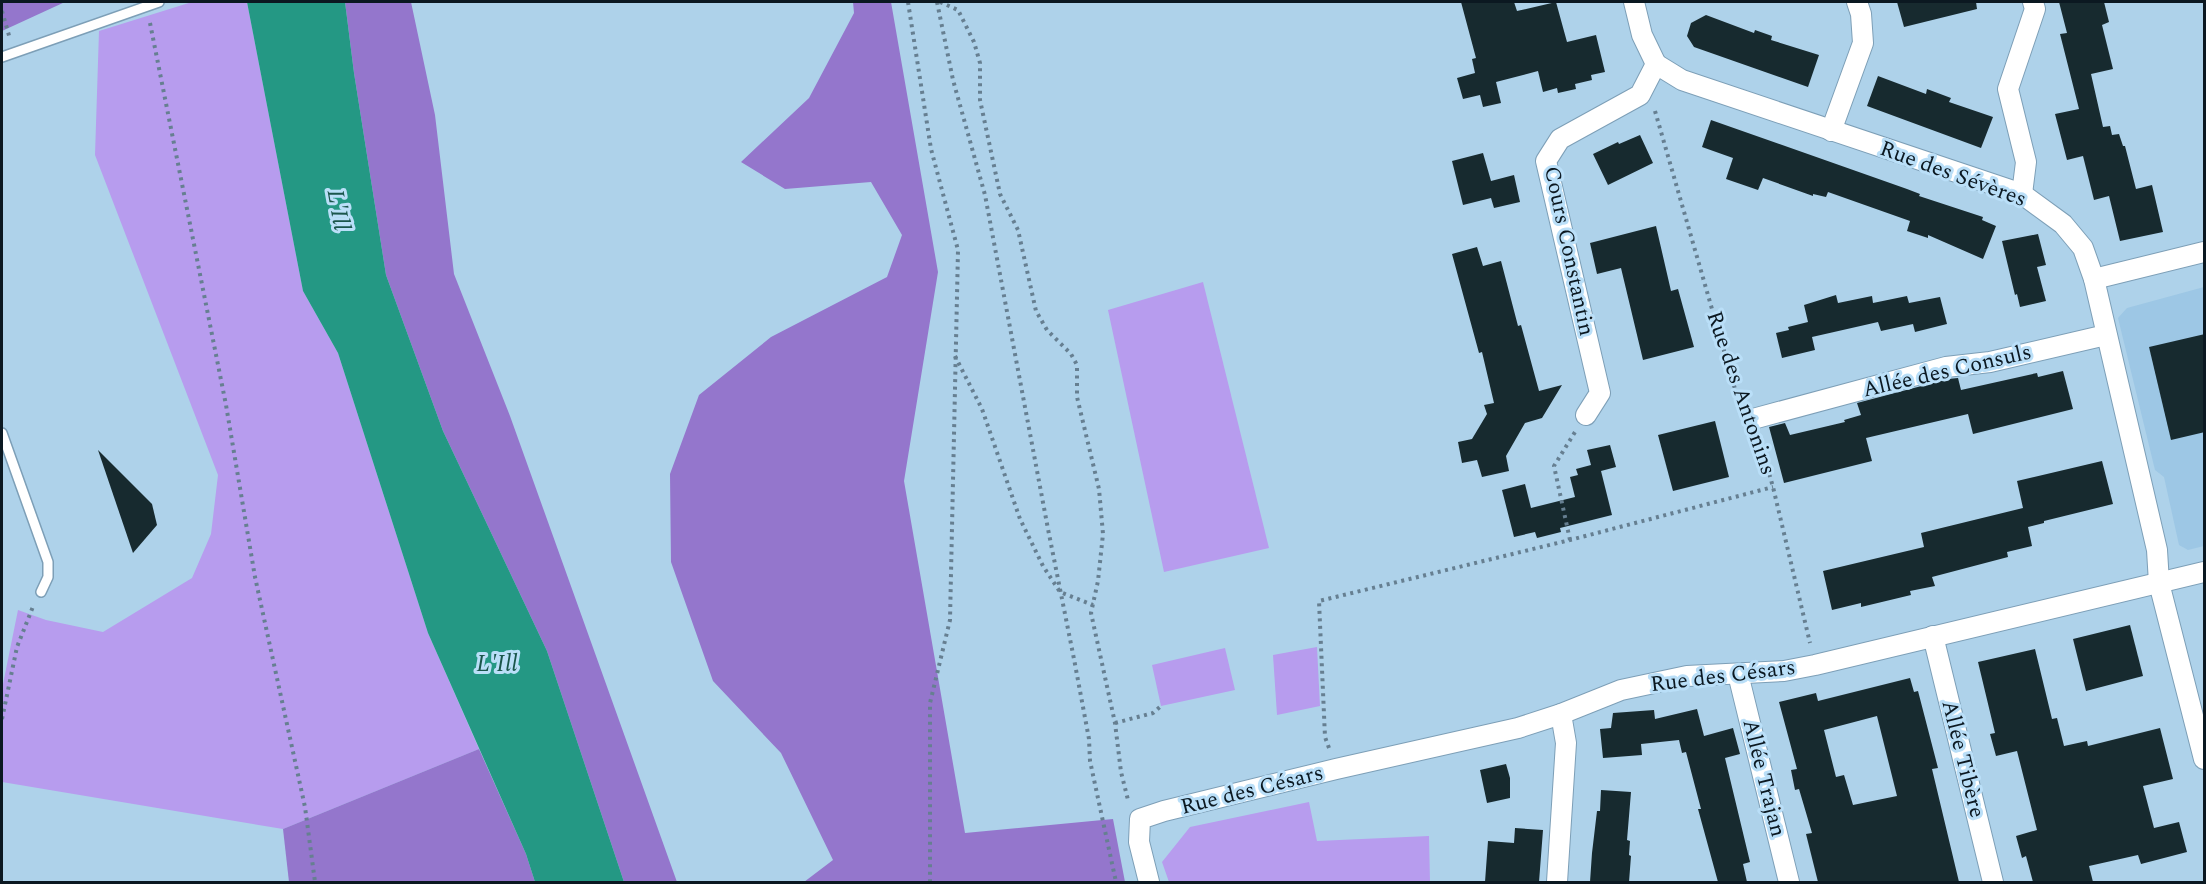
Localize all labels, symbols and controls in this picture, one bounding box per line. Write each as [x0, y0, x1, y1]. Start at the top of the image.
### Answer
street label: Rue des Sévères [1875, 132, 2031, 216]
street label: Cours Constantin [1535, 163, 1603, 339]
water label: L'Ill [317, 186, 359, 234]
street label: Rue des Antonins [1697, 306, 1785, 480]
street label: Allée des Consuls [1859, 336, 2035, 406]
water label: L'Ill [476, 646, 518, 682]
street label: Rue des Césars [1648, 651, 1798, 701]
street label: Allée Tibère [1932, 697, 1994, 821]
street label: Allée Trajan [1733, 716, 1795, 840]
street label: Rue des Césars [1177, 756, 1327, 824]

